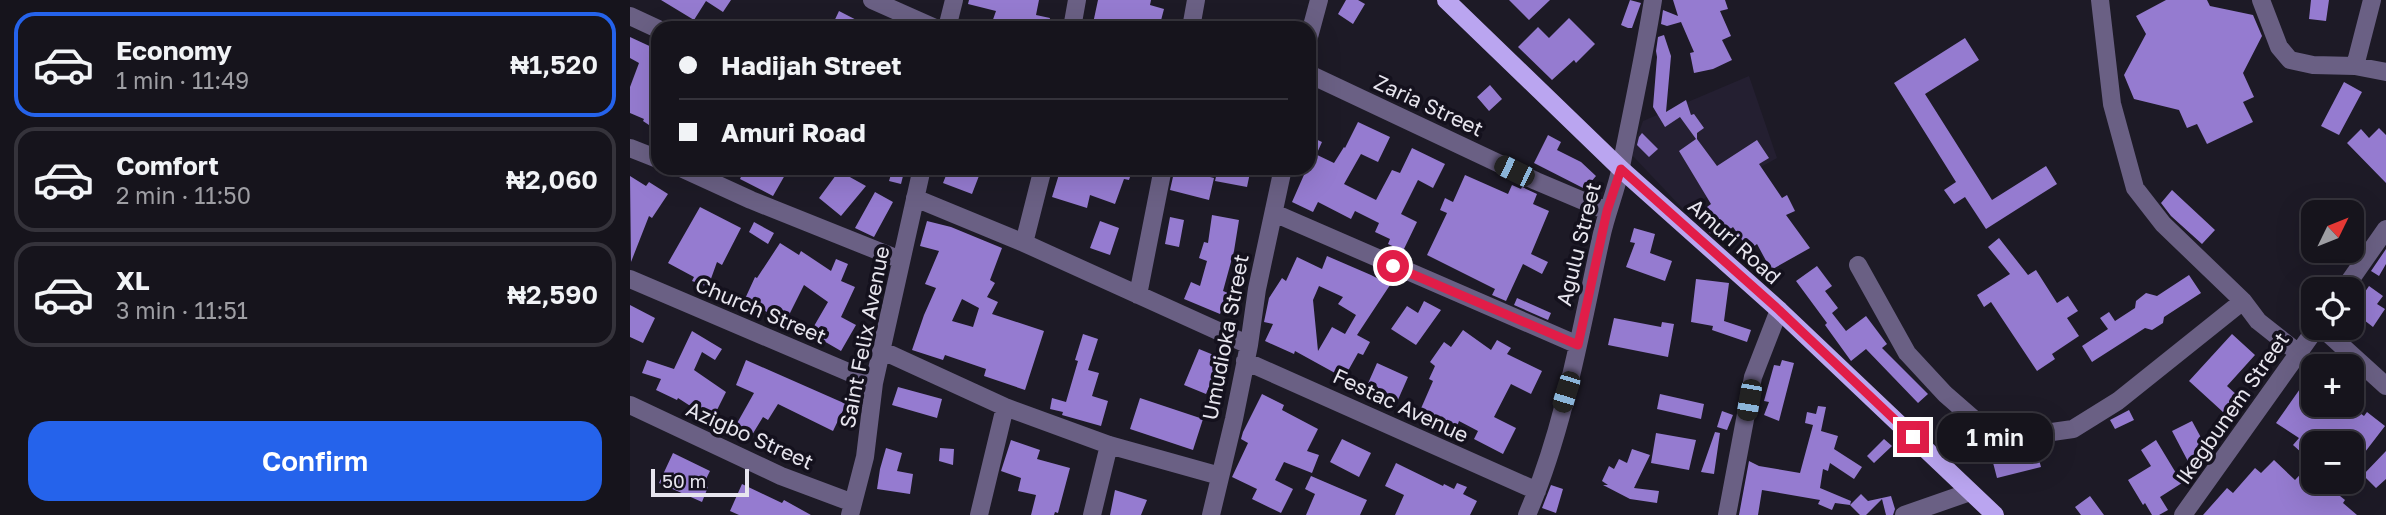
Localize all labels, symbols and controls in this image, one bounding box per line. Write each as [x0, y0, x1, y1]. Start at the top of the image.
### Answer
icon: car [32, 33, 95, 96]
text: Economy [116, 35, 232, 66]
text: ₦1,520 [510, 49, 598, 80]
text: Hadijah Street [721, 50, 902, 81]
text: 1 min · 11:49 [116, 66, 249, 94]
street label: Zaria Street [1370, 68, 1488, 142]
text: Amuri Road [721, 117, 866, 148]
icon: car [32, 148, 95, 211]
text: Comfort [116, 150, 219, 181]
car [1491, 152, 1538, 190]
text: ₦2,060 [506, 164, 598, 195]
street label: Agulu Street [1550, 180, 1606, 308]
text: 2 min · 11:50 [116, 181, 251, 209]
street label: Amuri Road [1683, 193, 1787, 289]
north arrow [2301, 200, 2364, 262]
map controls [2301, 200, 2364, 494]
street label: Saint Felix Avenue [834, 244, 894, 430]
route start [1377, 250, 1409, 282]
street label: Umudioka Street [1196, 252, 1254, 422]
icon: car [32, 263, 95, 326]
text: XL [116, 265, 150, 296]
street label: Church Street [692, 271, 830, 349]
button: locate [2301, 277, 2364, 340]
text: ₦2,590 [507, 279, 598, 310]
text: 3 min · 11:51 [116, 296, 248, 324]
street label: Ikegbunem Street [2170, 327, 2294, 489]
button: + [2301, 354, 2364, 417]
street label: Festac Avenue [1329, 362, 1473, 448]
car [1550, 369, 1583, 415]
car [1736, 377, 1763, 423]
street label: Azigbo Street [682, 395, 818, 475]
callout: 1 min [1938, 412, 2053, 462]
button: Confirm [28, 421, 602, 501]
route end [1897, 421, 1929, 453]
text: 1 min [1966, 423, 2024, 451]
button: − [2301, 431, 2364, 494]
scale bar [651, 466, 749, 498]
text: 50 m [662, 469, 706, 492]

